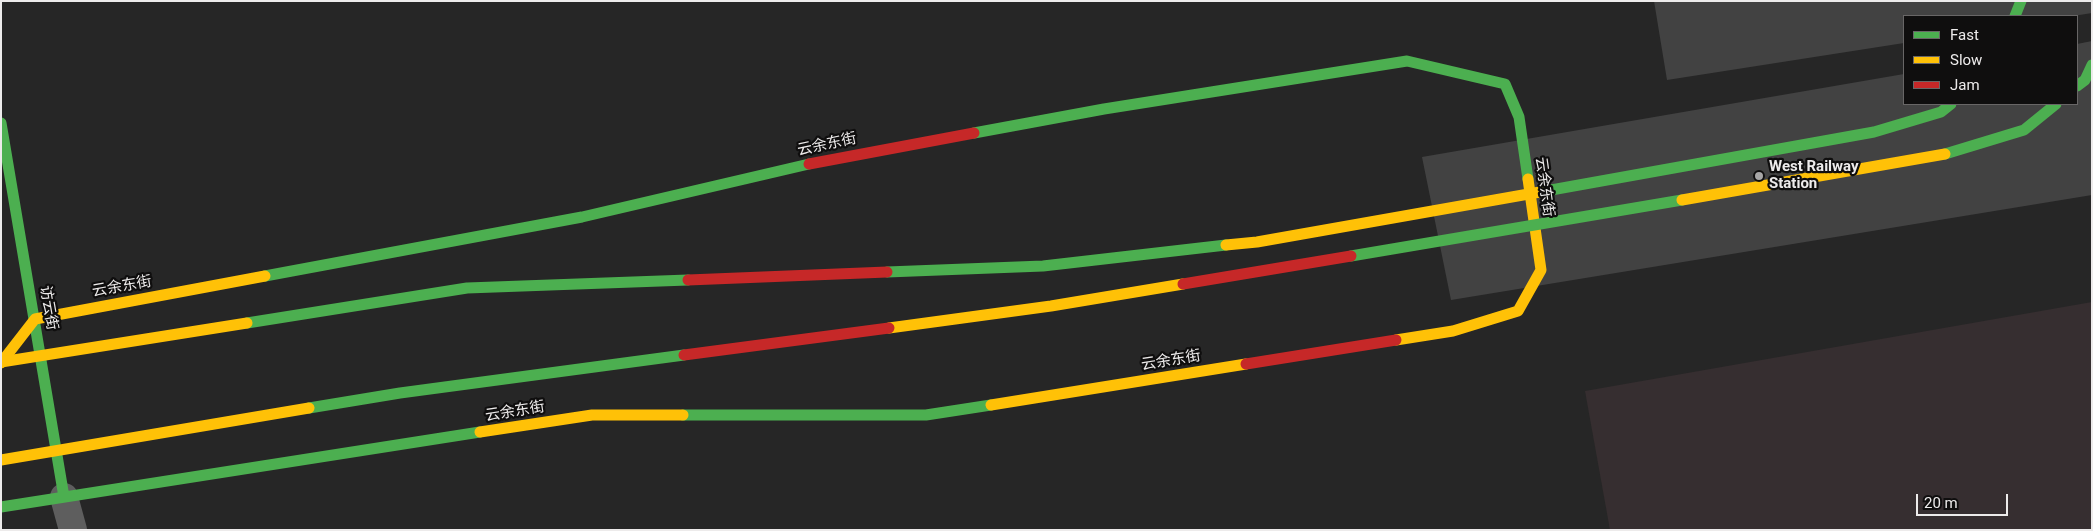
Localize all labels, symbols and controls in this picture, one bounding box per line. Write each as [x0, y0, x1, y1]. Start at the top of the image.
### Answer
legend [1903, 15, 2078, 105]
text: Fast [1950, 26, 1979, 44]
text: Slow [1950, 51, 1982, 69]
text: Jam [1950, 76, 1980, 94]
street label: 云余东街 [796, 130, 858, 160]
street label: 云余东街 [1531, 156, 1557, 218]
place label: West Railway Station [1769, 158, 1859, 193]
marker: West Railway Station [1753, 170, 1765, 182]
street label: 云余东街 [91, 273, 153, 301]
street label: 访云街 [35, 284, 61, 332]
street label: 云余东街 [1140, 347, 1202, 375]
street label: 云余东街 [484, 398, 546, 426]
scale bar [1918, 484, 2010, 516]
text: 20 m [1924, 494, 1958, 512]

